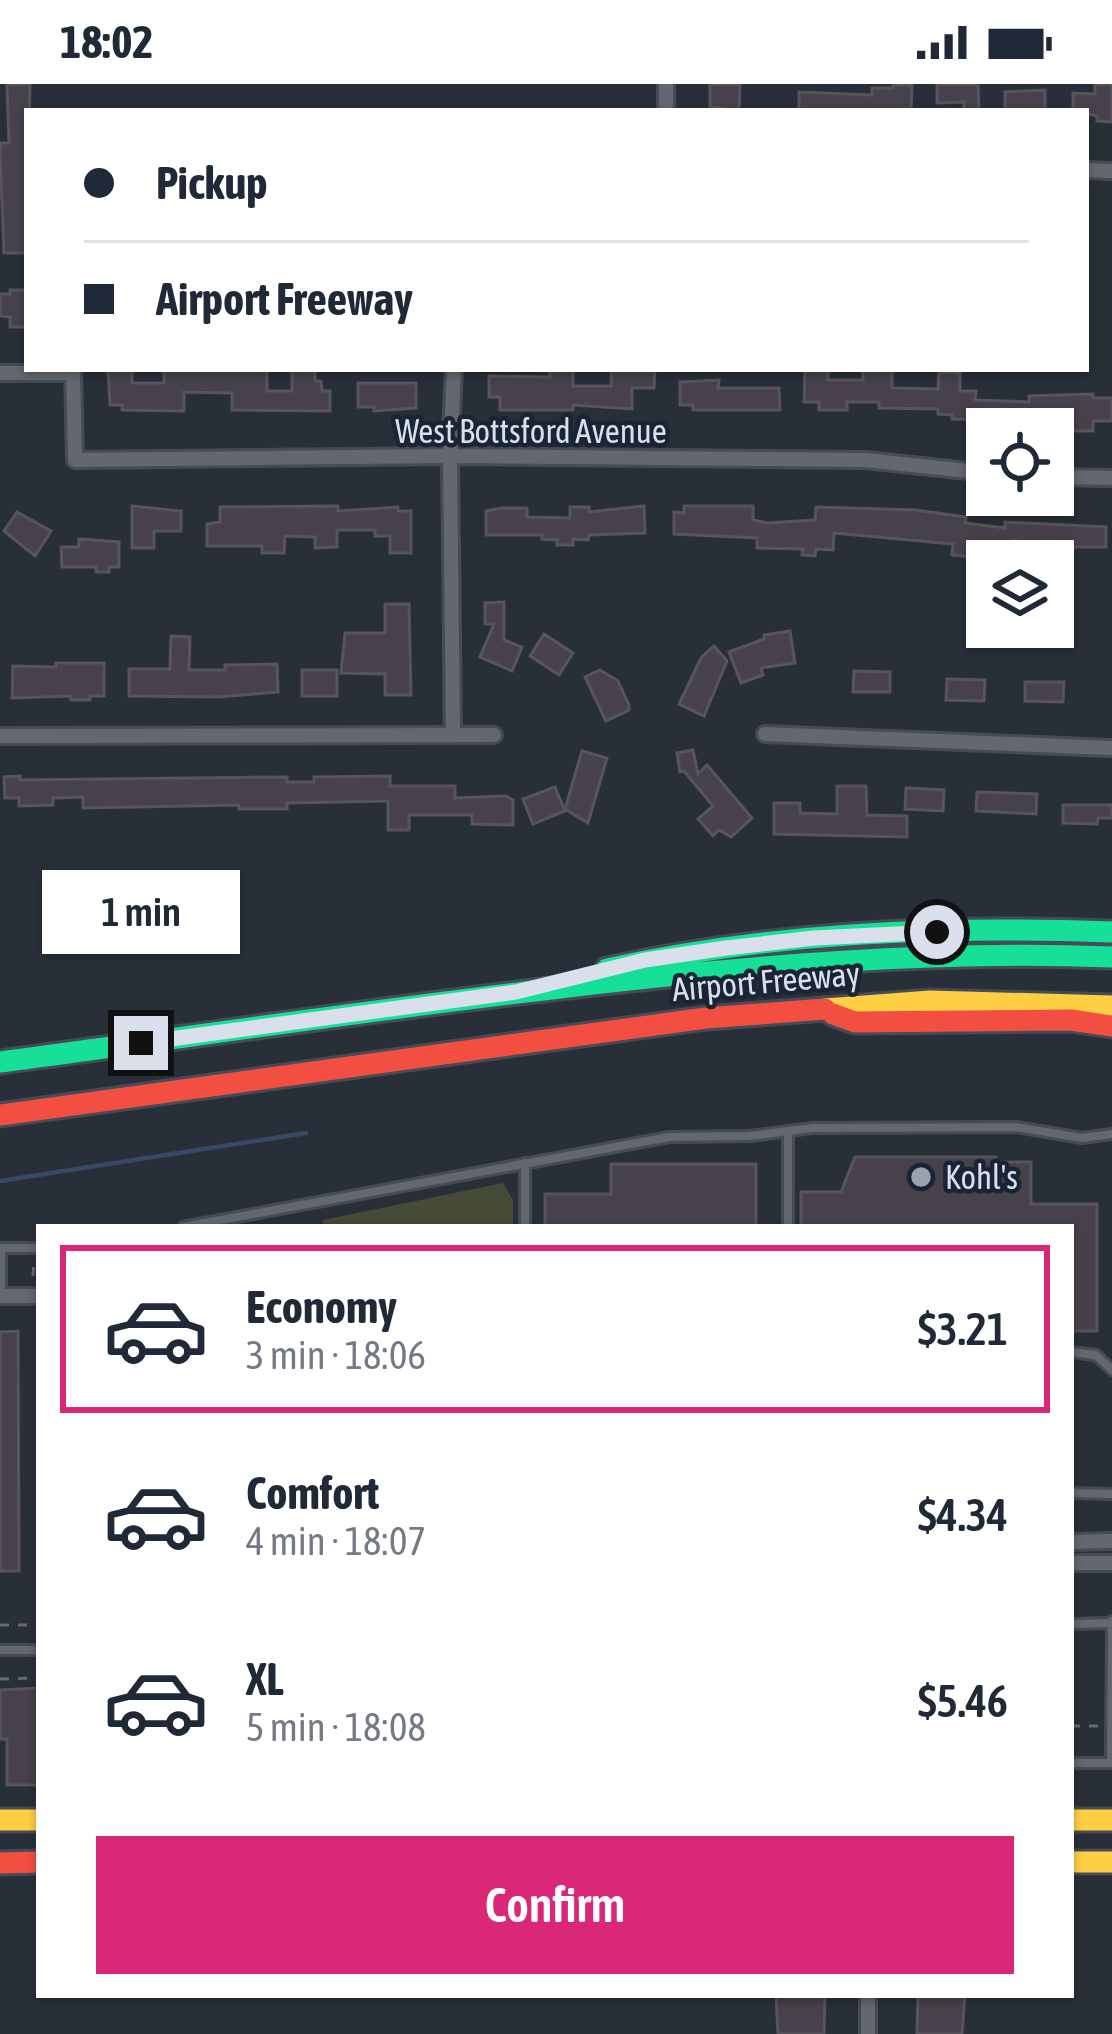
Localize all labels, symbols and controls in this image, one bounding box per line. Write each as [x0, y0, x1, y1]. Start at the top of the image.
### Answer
text: 18:02 [60, 16, 154, 68]
text: Pickup [156, 157, 267, 209]
text: Airport Freeway [156, 273, 413, 325]
map controls [966, 408, 1074, 648]
button: locate [966, 408, 1074, 516]
street label: West Bottsford Avenue [395, 412, 667, 450]
button: layers [966, 540, 1074, 648]
callout: 1 min [42, 869, 240, 953]
text: 1 min [101, 890, 181, 934]
route start [910, 905, 964, 959]
street label: Airport Freeway [671, 954, 861, 1008]
route end [114, 1016, 168, 1070]
place label: Kohl's [945, 1158, 1018, 1196]
marker: Kohl's [908, 1164, 934, 1190]
icon: car [102, 1275, 210, 1383]
text: Economy [246, 1281, 397, 1333]
text: $3.21 [918, 1303, 1008, 1355]
text: 3 min · 18:06 [246, 1333, 426, 1377]
icon: car [102, 1461, 210, 1569]
text: Comfort [246, 1467, 379, 1519]
text: $4.34 [918, 1489, 1008, 1541]
text: 4 min · 18:07 [246, 1519, 426, 1563]
icon: car [102, 1647, 210, 1755]
text: XL [246, 1653, 284, 1705]
text: $5.46 [918, 1675, 1008, 1727]
text: 5 min · 18:08 [246, 1705, 426, 1749]
button: Confirm [96, 1836, 1014, 1974]

